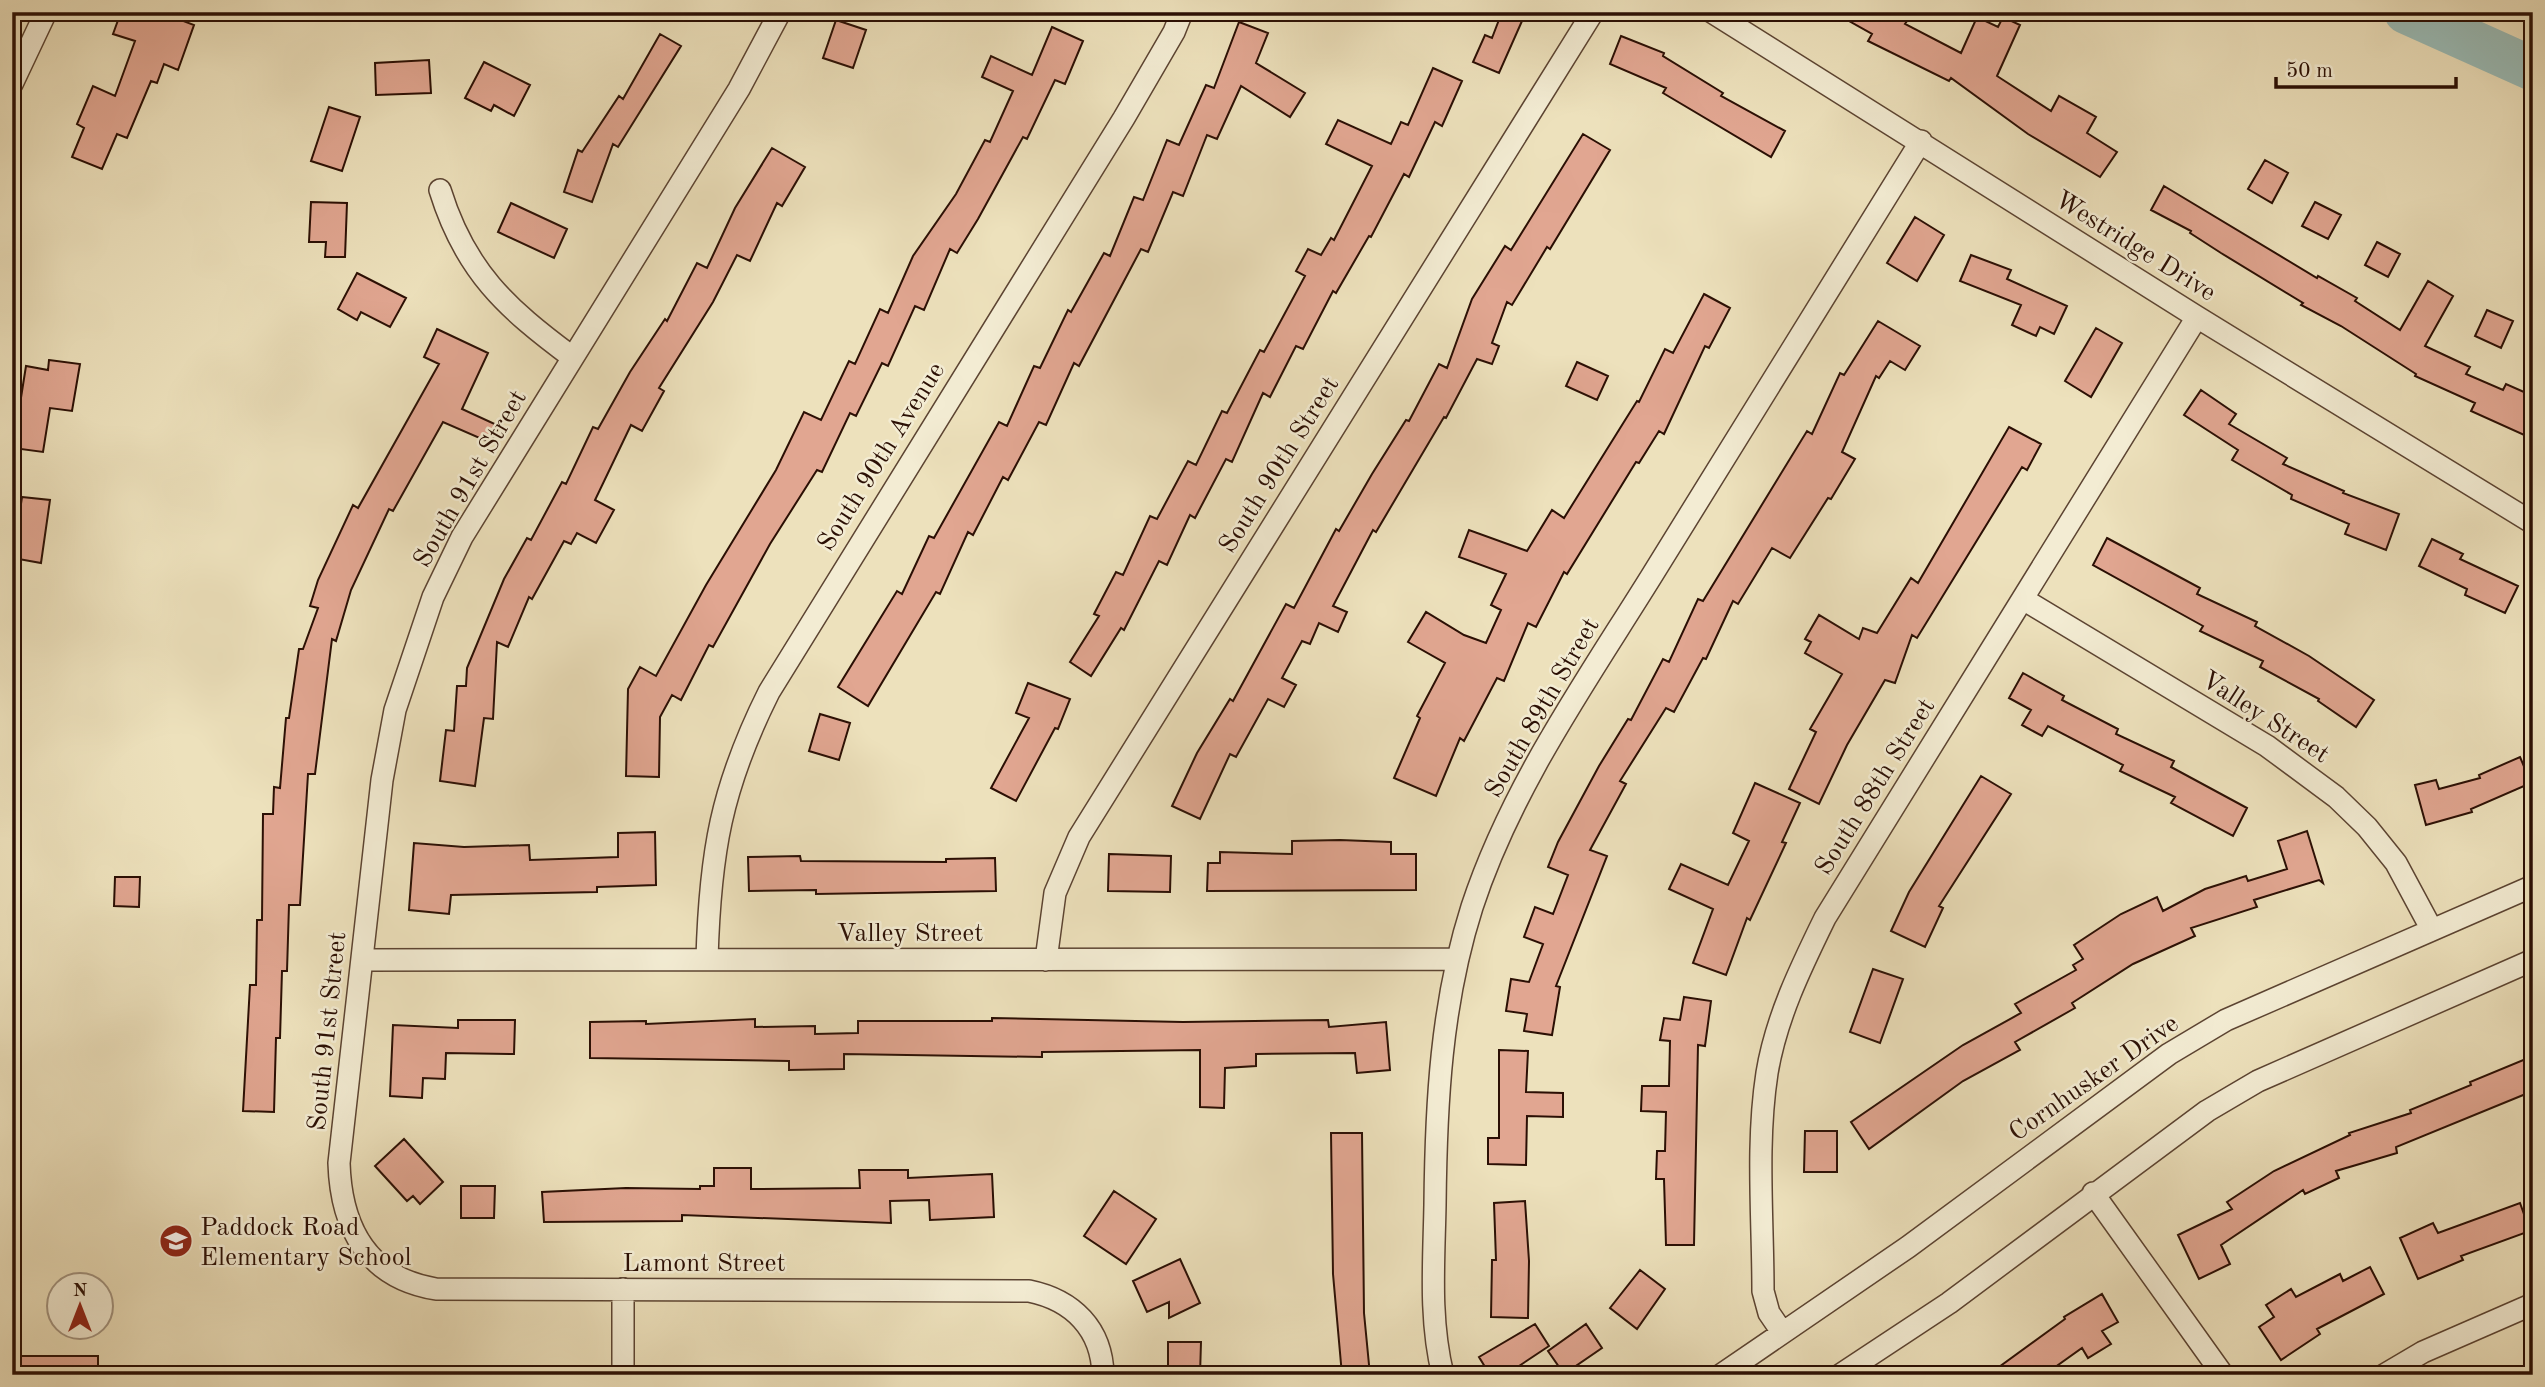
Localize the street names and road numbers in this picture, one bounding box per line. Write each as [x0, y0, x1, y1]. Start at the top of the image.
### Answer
street label: Westridge Drive [2050, 187, 2220, 307]
street label: South 90th Avenue [813, 358, 950, 556]
street label: South 90th Street [1215, 372, 1345, 558]
street label: South 91st Street [409, 386, 532, 572]
street label: South 89th Street [1481, 614, 1605, 802]
street label: Valley Street [2196, 667, 2334, 769]
street label: South 88th Street [1811, 694, 1941, 880]
street label: Valley Street [837, 921, 983, 947]
street label: South 91st Street [305, 930, 351, 1132]
street label: Cornhusker Drive [2005, 1011, 2184, 1147]
street label: Lamont Street [622, 1251, 786, 1277]

